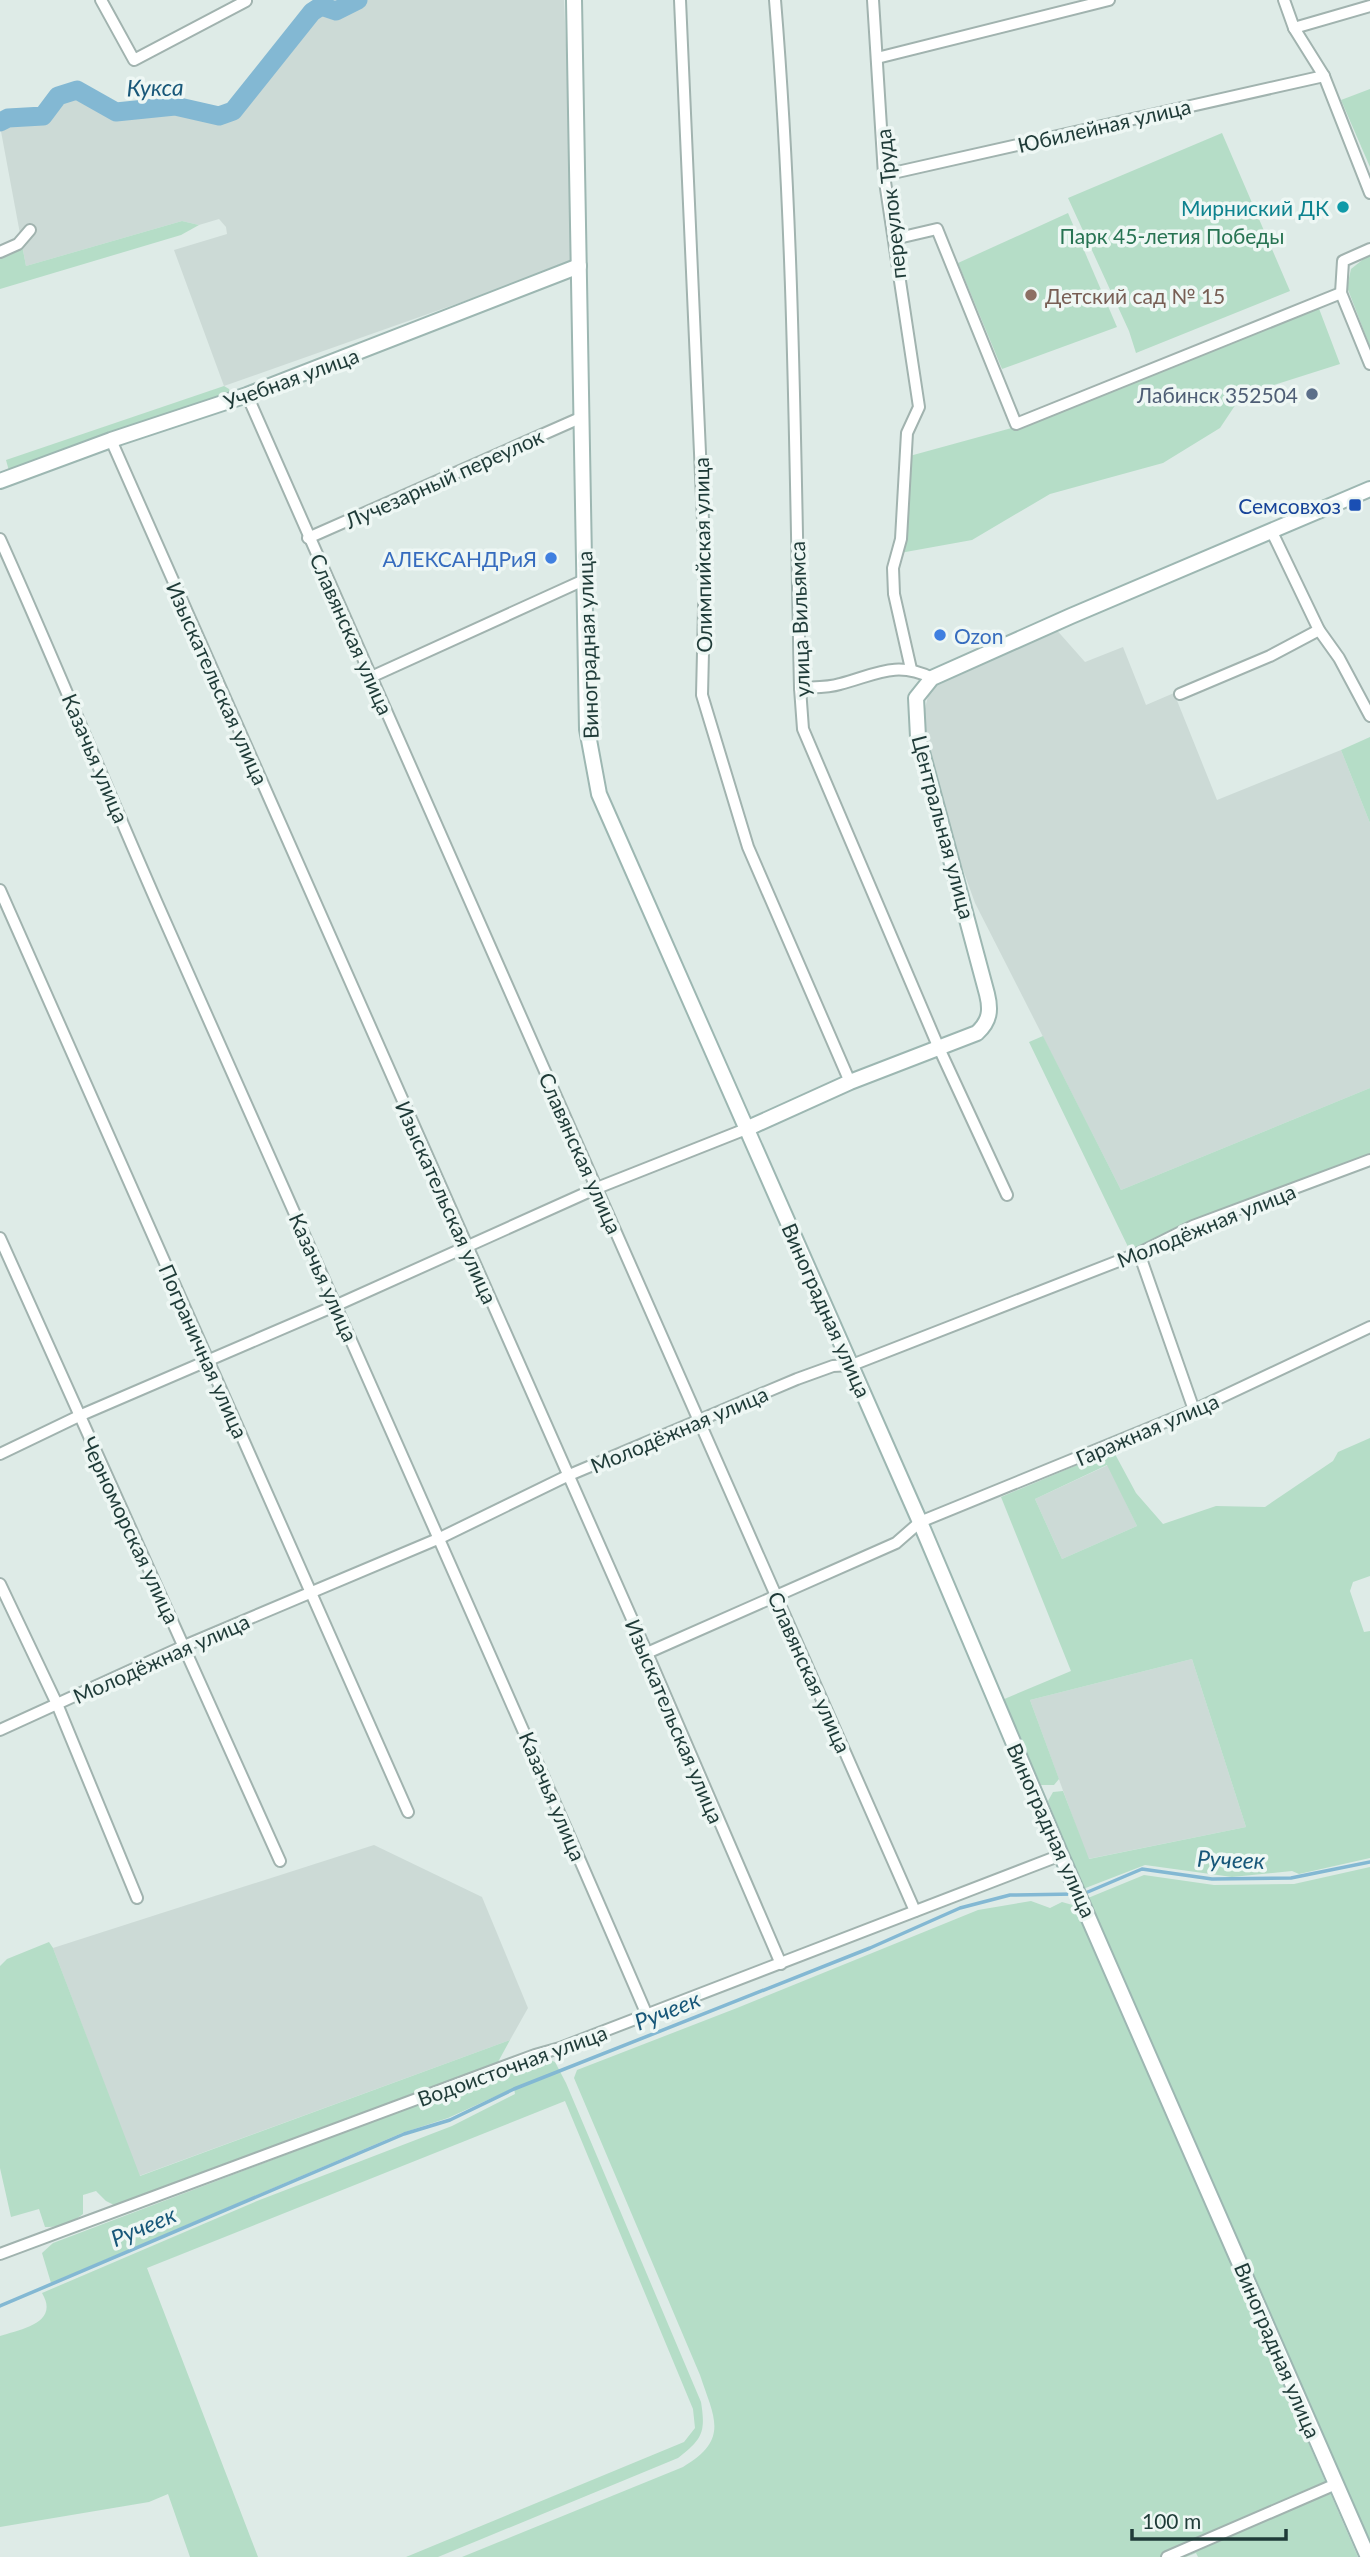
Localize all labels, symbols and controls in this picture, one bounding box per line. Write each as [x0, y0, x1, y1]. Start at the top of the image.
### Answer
water label: Кукса [126, 73, 184, 101]
street label: Юбилейная улица [1015, 93, 1193, 157]
street label: переулок Труда [870, 128, 910, 280]
place label: Мирниский ДК [1181, 195, 1329, 220]
marker: Мирниский ДК [1335, 199, 1351, 215]
park label: Парк 45-летия Победы [1060, 223, 1284, 248]
place label: Детский сад № 15 [1045, 283, 1225, 308]
marker: Детский сад № 15 [1023, 287, 1039, 303]
street label: Учебная улица [220, 342, 362, 414]
place label: Лабинск 352504 [1136, 382, 1298, 407]
marker: Лабинск 352504 [1304, 386, 1320, 402]
street label: Лучезарный переулок [340, 423, 547, 533]
street label: Олимпийская улица [688, 457, 716, 653]
place label: Семсовхоз [1238, 493, 1341, 518]
marker: Семсовхоз [1347, 497, 1363, 513]
street label: улица Вильямса [784, 541, 814, 697]
place label: АЛЕКСАНДРиЯ [383, 546, 537, 571]
street label: Славянская улица [305, 550, 399, 718]
marker: АЛЕКСАНДРиЯ [543, 550, 559, 566]
street label: Виноградная улица [571, 550, 603, 740]
street label: Изыскательская улица [162, 578, 274, 788]
place label: Ozon [954, 623, 1004, 648]
marker: Ozon [932, 627, 948, 643]
street label: Казачья улица [58, 690, 134, 826]
street label: Центральная улица [907, 732, 981, 922]
street label: Славянская улица [534, 1069, 628, 1237]
street label: Изыскательская улица [391, 1097, 503, 1307]
street label: Молодёжная улица [1113, 1178, 1299, 1272]
street label: Казачья улица [284, 1209, 364, 1345]
street label: Виноградная улица [777, 1219, 877, 1401]
street label: Пограничная улица [154, 1260, 254, 1442]
street label: Молодёжная улица [587, 1380, 771, 1478]
street label: Гаражная улица [1072, 1388, 1222, 1470]
street label: Черноморская улица [77, 1433, 185, 1627]
street label: Славянская улица [763, 1588, 857, 1756]
street label: Молодёжная улица [69, 1608, 253, 1708]
street label: Изыскательская улица [621, 1615, 729, 1827]
street label: Казачья улица [515, 1728, 591, 1864]
street label: Виноградная улица [1002, 1739, 1102, 1921]
water label: Ручеек [1197, 1844, 1265, 1874]
water label: Ручеек [630, 1984, 704, 2036]
street label: Водоисточная улица [414, 2019, 610, 2111]
water label: Ручеек [106, 2200, 180, 2252]
street label: Виноградная улица [1230, 2258, 1326, 2442]
scale bar [1132, 2498, 1286, 2542]
text: 100 m [1142, 2508, 1201, 2533]

